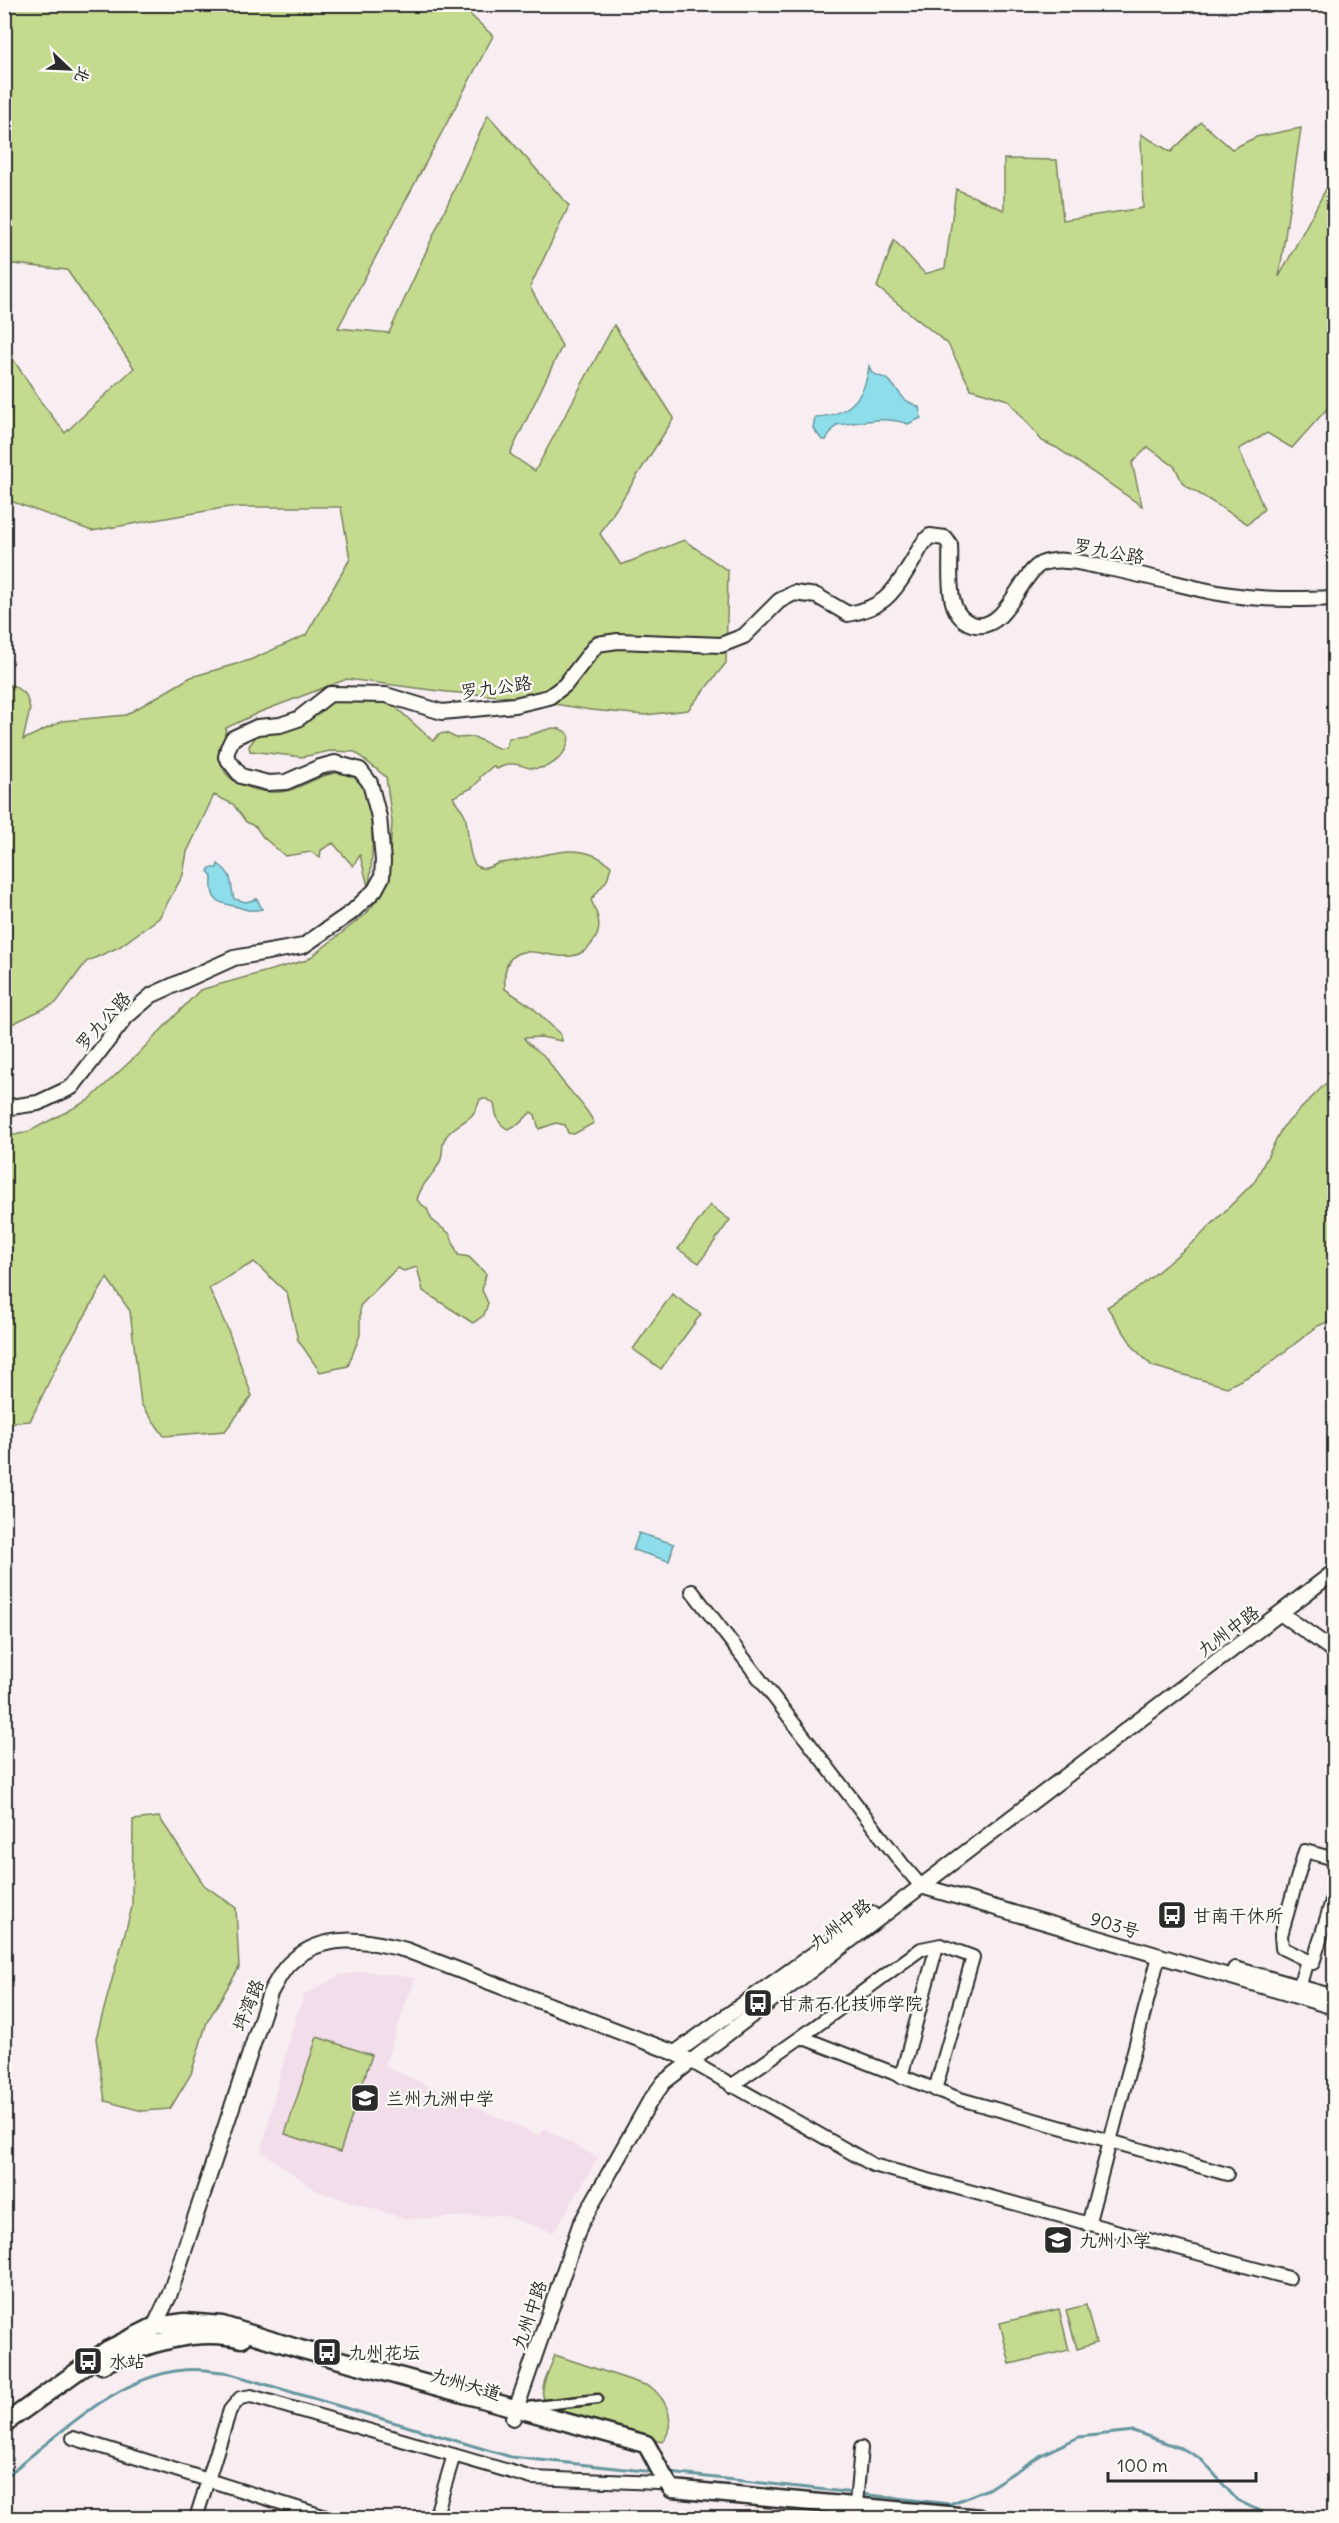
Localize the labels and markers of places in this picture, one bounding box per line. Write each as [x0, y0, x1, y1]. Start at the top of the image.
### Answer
bus stop icon: 甘南干休所 [1156, 1899, 1188, 1931]
place label: 甘南干休所 [1193, 1904, 1283, 1927]
bus stop icon: 甘肃石化技师学院 [742, 1987, 774, 2019]
place label: 甘肃石化技师学院 [779, 1992, 923, 2015]
school or university icon: 兰州九洲中学 [349, 2082, 381, 2114]
place label: 兰州九洲中学 [386, 2087, 494, 2110]
school or university icon: 九州小学 [1042, 2224, 1074, 2256]
place label: 九州小学 [1079, 2229, 1151, 2252]
bus stop icon: 九州花坛 [311, 2336, 343, 2368]
place label: 九州花坛 [348, 2341, 420, 2364]
bus stop icon: 水站 [72, 2345, 104, 2377]
place label: 水站 [109, 2350, 145, 2373]

